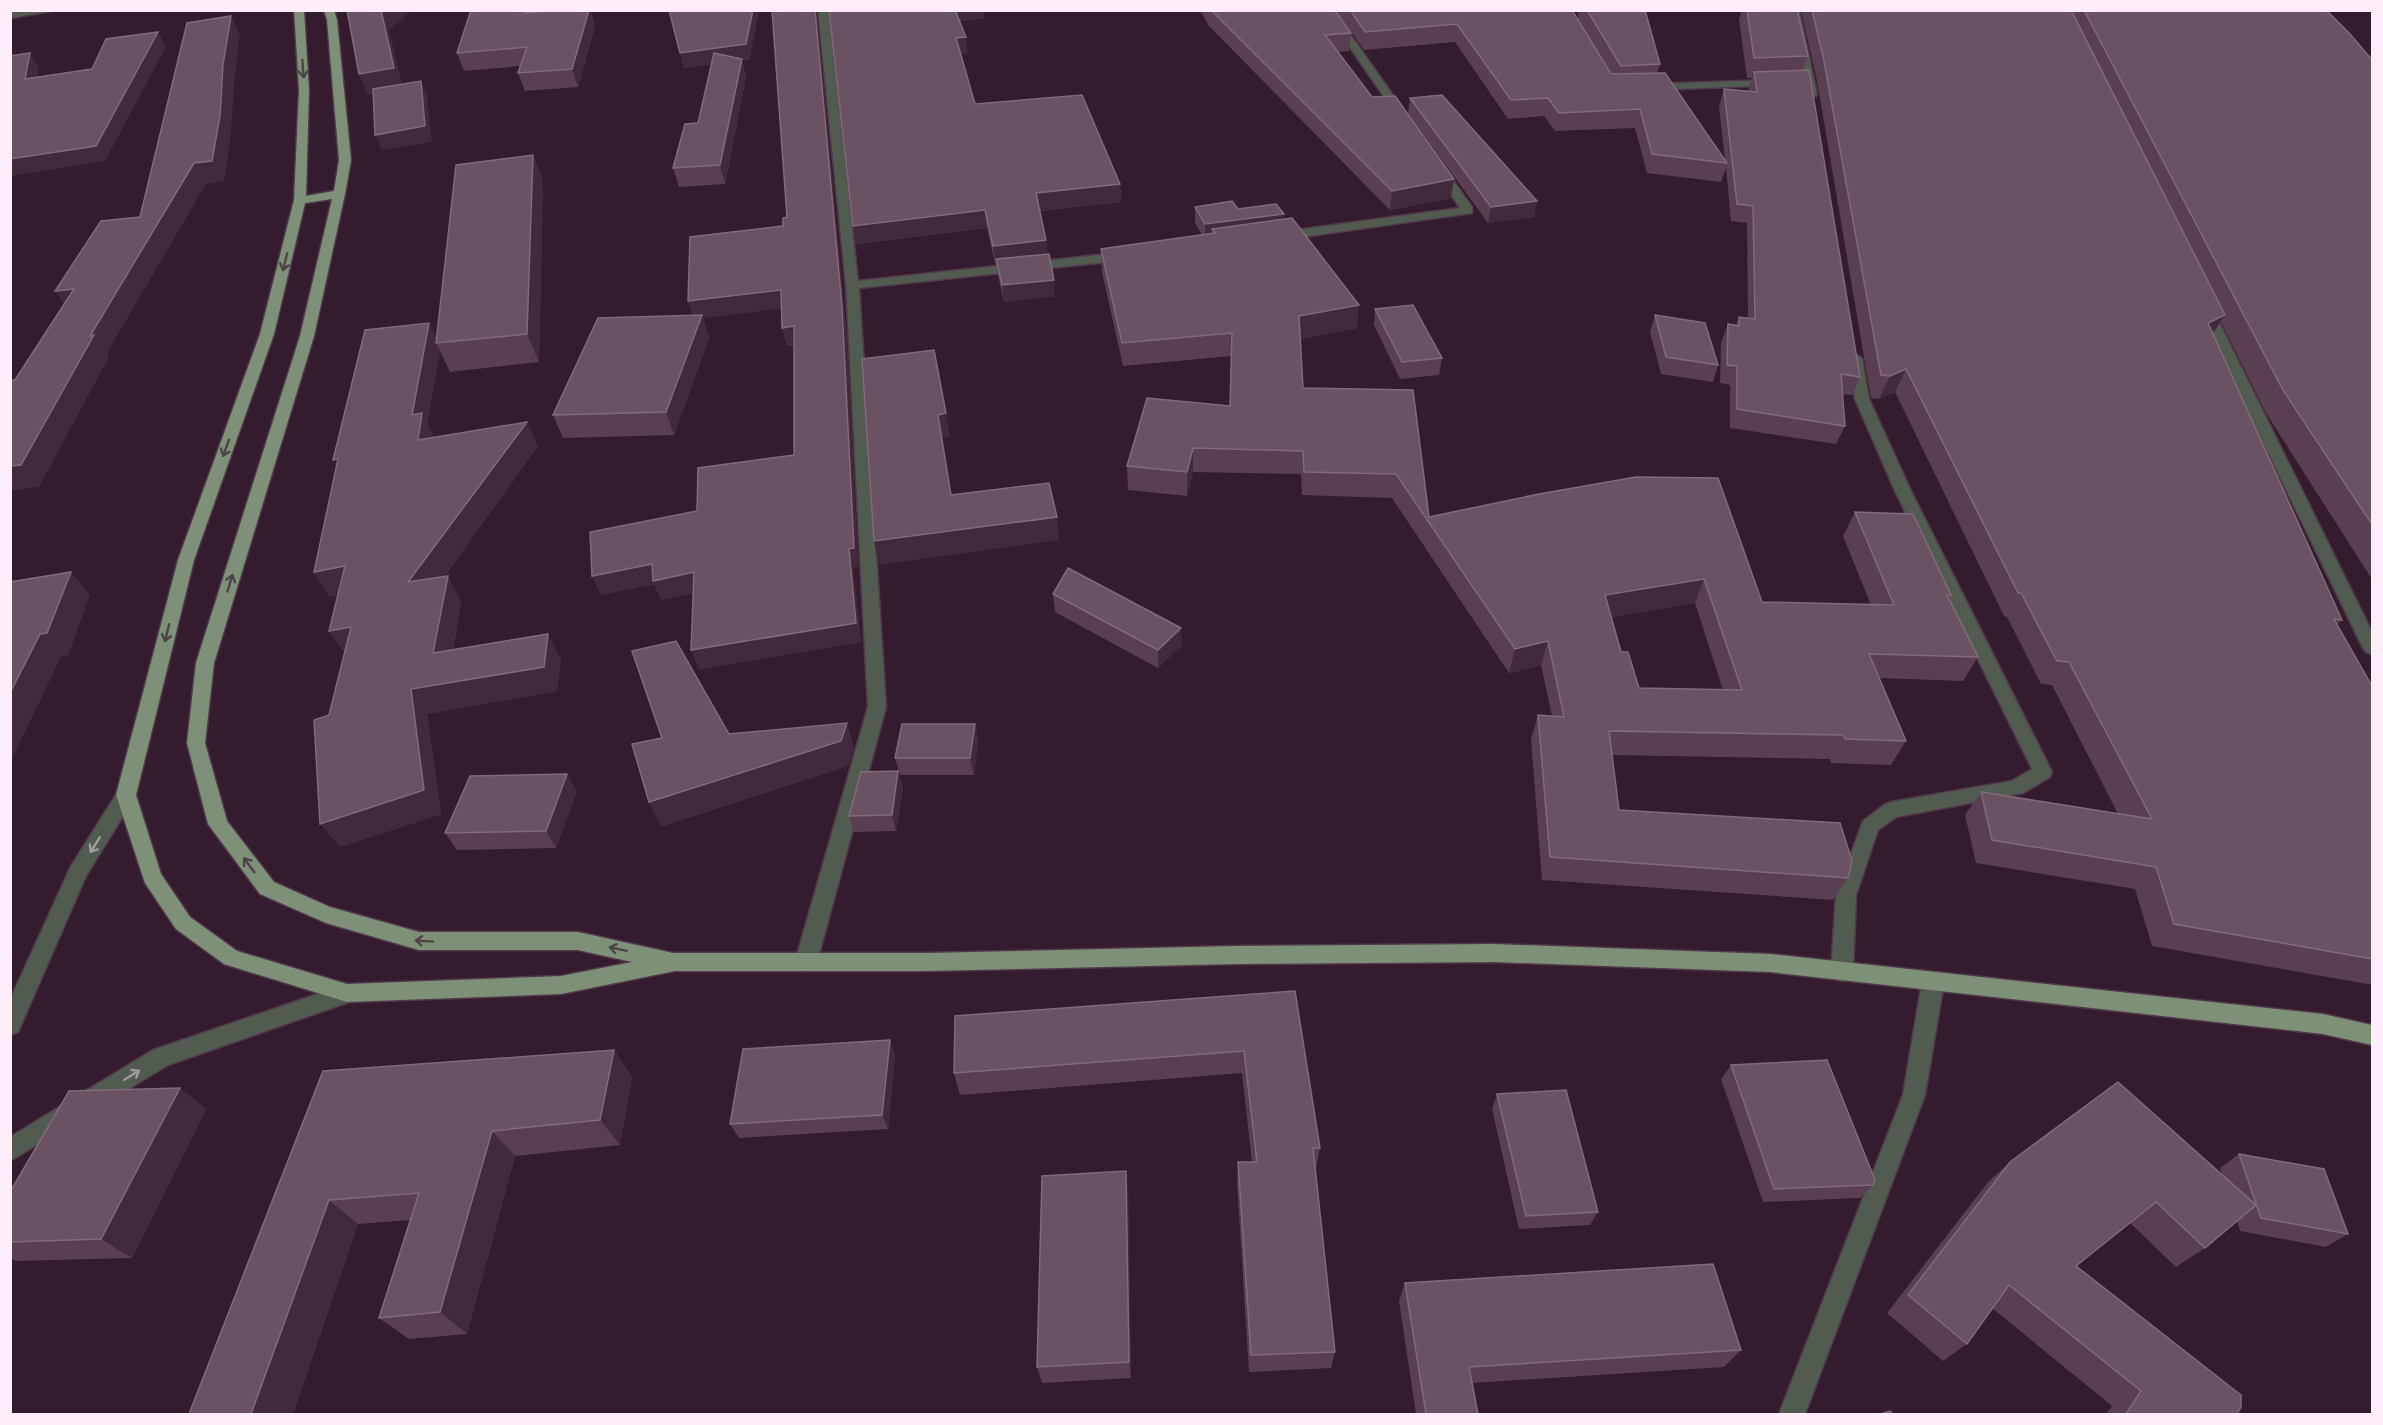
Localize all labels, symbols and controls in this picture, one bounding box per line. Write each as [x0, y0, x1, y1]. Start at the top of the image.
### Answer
one-way arrow [297, 58, 308, 78]
one-way arrow [278, 252, 290, 271]
one-way arrow [219, 438, 230, 456]
one-way arrow [225, 574, 236, 593]
one-way arrow [161, 623, 173, 642]
one-way arrow [89, 836, 101, 853]
one-way arrow [243, 858, 256, 874]
one-way arrow [414, 935, 434, 946]
one-way arrow [608, 943, 628, 954]
one-way arrow [123, 1069, 140, 1081]

